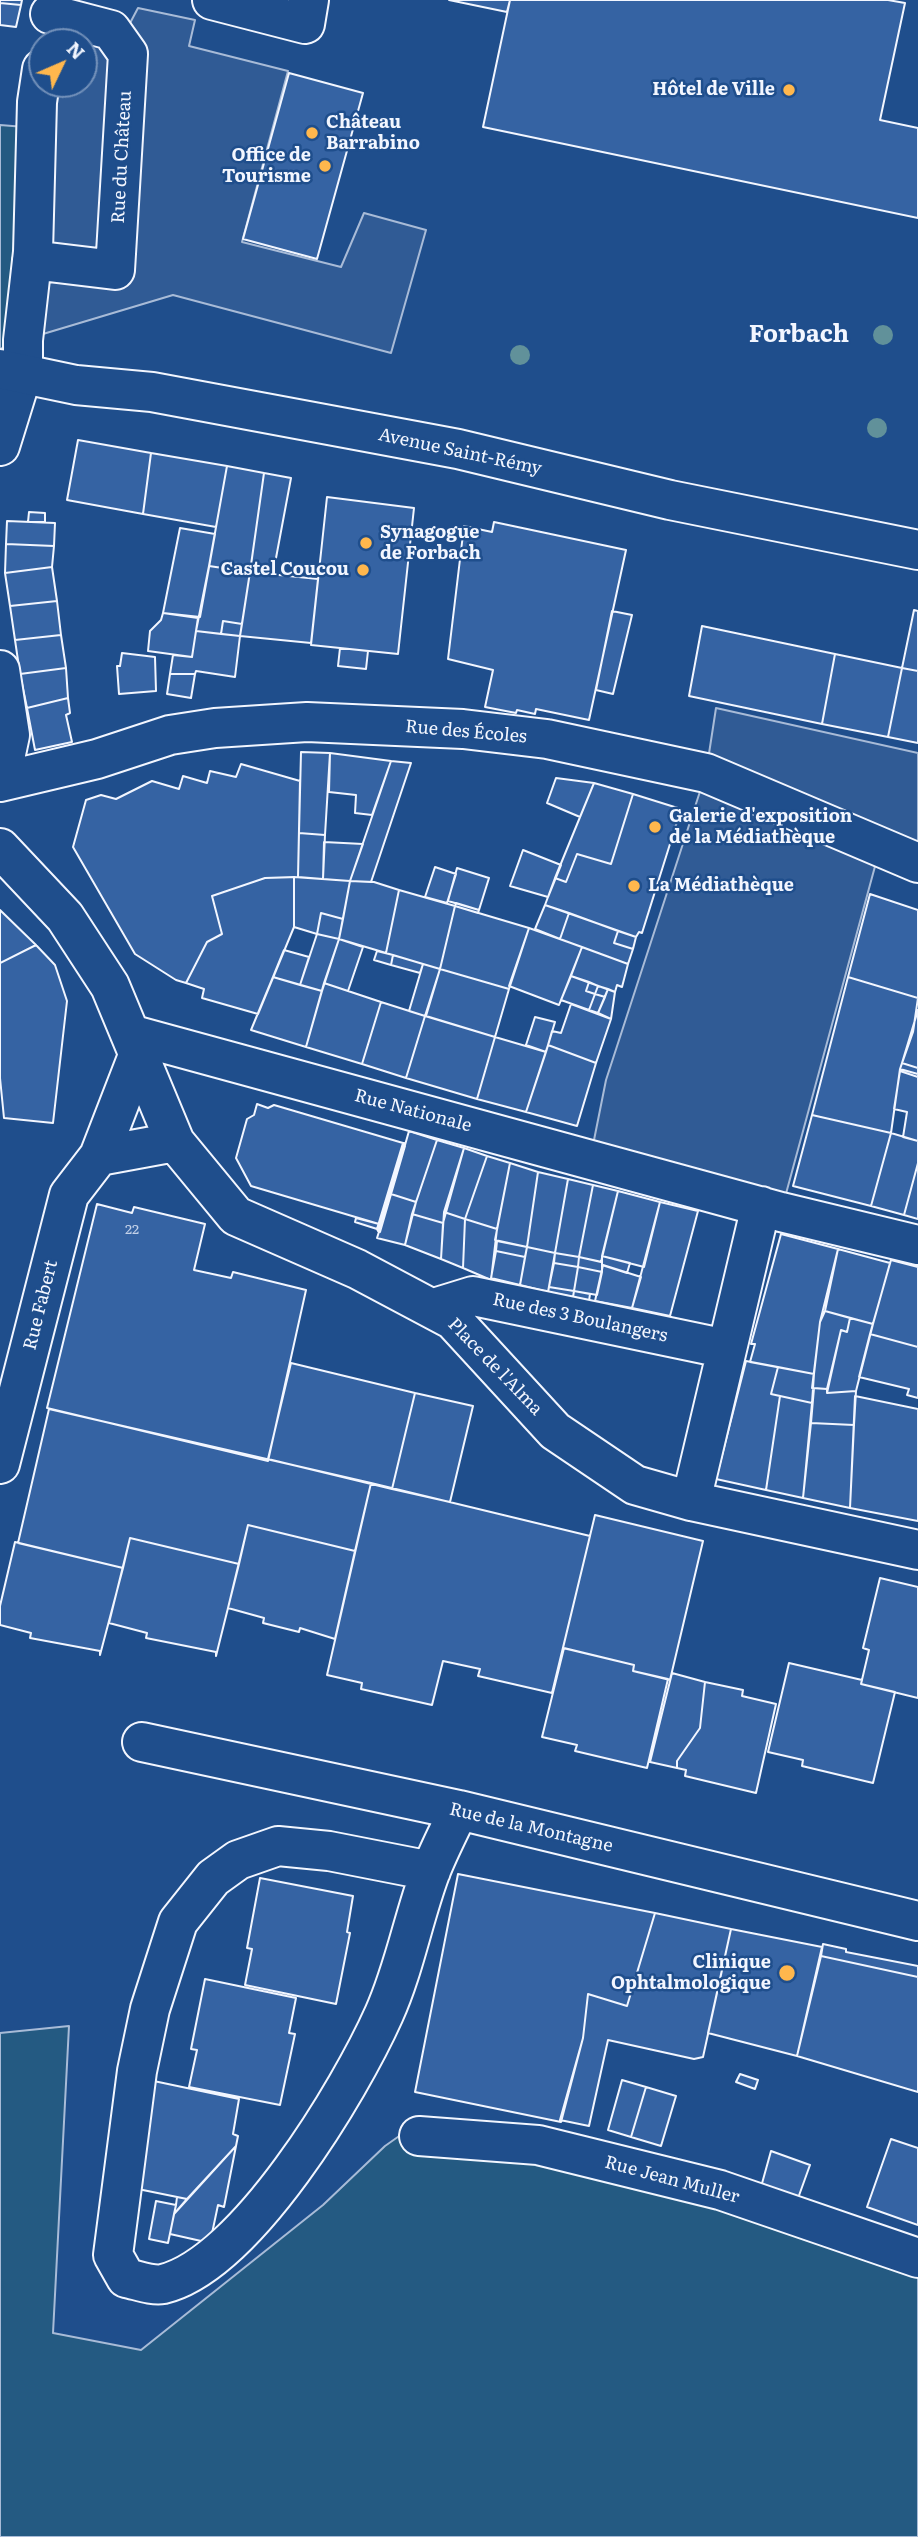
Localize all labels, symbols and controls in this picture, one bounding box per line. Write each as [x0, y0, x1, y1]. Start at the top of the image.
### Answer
north arrow [28, 28, 98, 98]
text: N [61, 34, 92, 65]
place label: Hôtel de Ville [652, 79, 775, 101]
marker: Hôtel de Ville [781, 82, 797, 98]
street label: Rue du Château [108, 90, 136, 224]
place label: Château Barrabino [326, 112, 420, 154]
marker: Château Barrabino [304, 125, 320, 141]
place label: Office de Tourisme [222, 145, 311, 188]
marker: Office de Tourisme [317, 158, 333, 174]
district label: Forbach [749, 321, 849, 349]
street label: Avenue Saint-Rémy [376, 424, 544, 480]
place label: Synagogue de Forbach [380, 522, 481, 564]
marker: Synagogue de Forbach [358, 535, 374, 551]
place label: Castel Coucou [221, 559, 349, 581]
marker: Castel Coucou [355, 562, 371, 578]
street label: Rue des Écoles [404, 716, 528, 748]
place label: Galerie d'exposition de la Médiathèque [669, 806, 852, 848]
marker: Galerie d'exposition de la Médiathèque [647, 819, 663, 835]
place label: La Médiathèque [648, 875, 794, 897]
marker: La Médiathèque [626, 878, 642, 894]
street label: Rue Nationale [352, 1085, 474, 1137]
house number: 22 [125, 1222, 139, 1238]
street label: Rue Fabert [19, 1258, 63, 1352]
street label: Rue des 3 Boulangers [491, 1289, 669, 1347]
street label: Place de l'Alma [443, 1314, 547, 1420]
street label: Rue de la Montagne [447, 1799, 615, 1857]
place label: Clinique Ophtalmologique [611, 1952, 771, 1994]
marker: Clinique Ophtalmologique [777, 1963, 797, 1983]
street label: Rue Jean Muller [602, 2152, 742, 2208]

